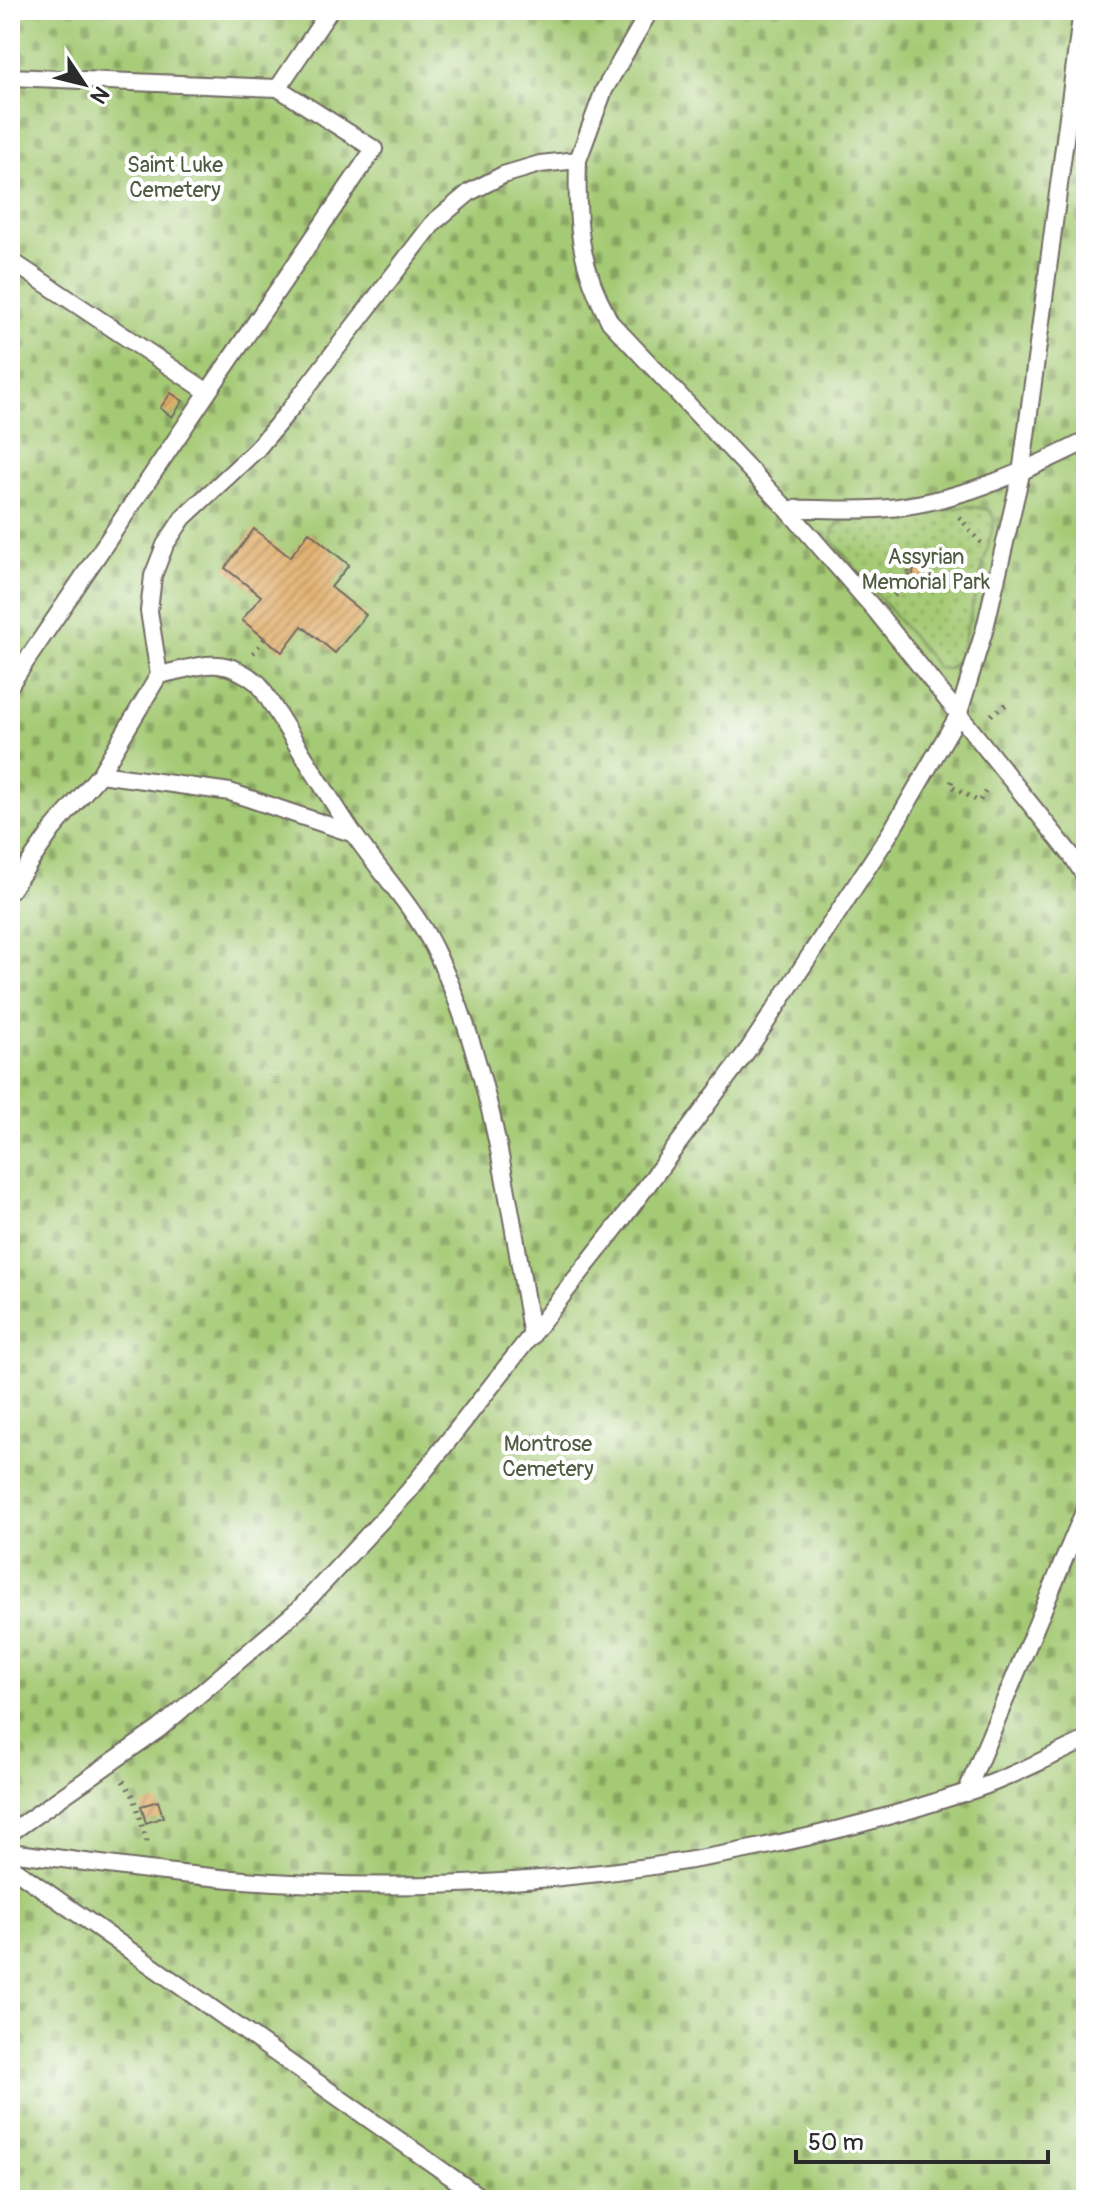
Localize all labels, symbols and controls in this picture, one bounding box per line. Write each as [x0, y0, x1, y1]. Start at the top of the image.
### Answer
north arrow [44, 44, 124, 124]
text: N [84, 81, 115, 109]
park label: Saint Luke Cemetery [127, 151, 223, 204]
park label: Assyrian Memorial Park [862, 543, 990, 596]
park label: Montrose Cemetery [502, 1430, 594, 1483]
scale bar [796, 2114, 1048, 2164]
text: 50 m [808, 2128, 864, 2157]

